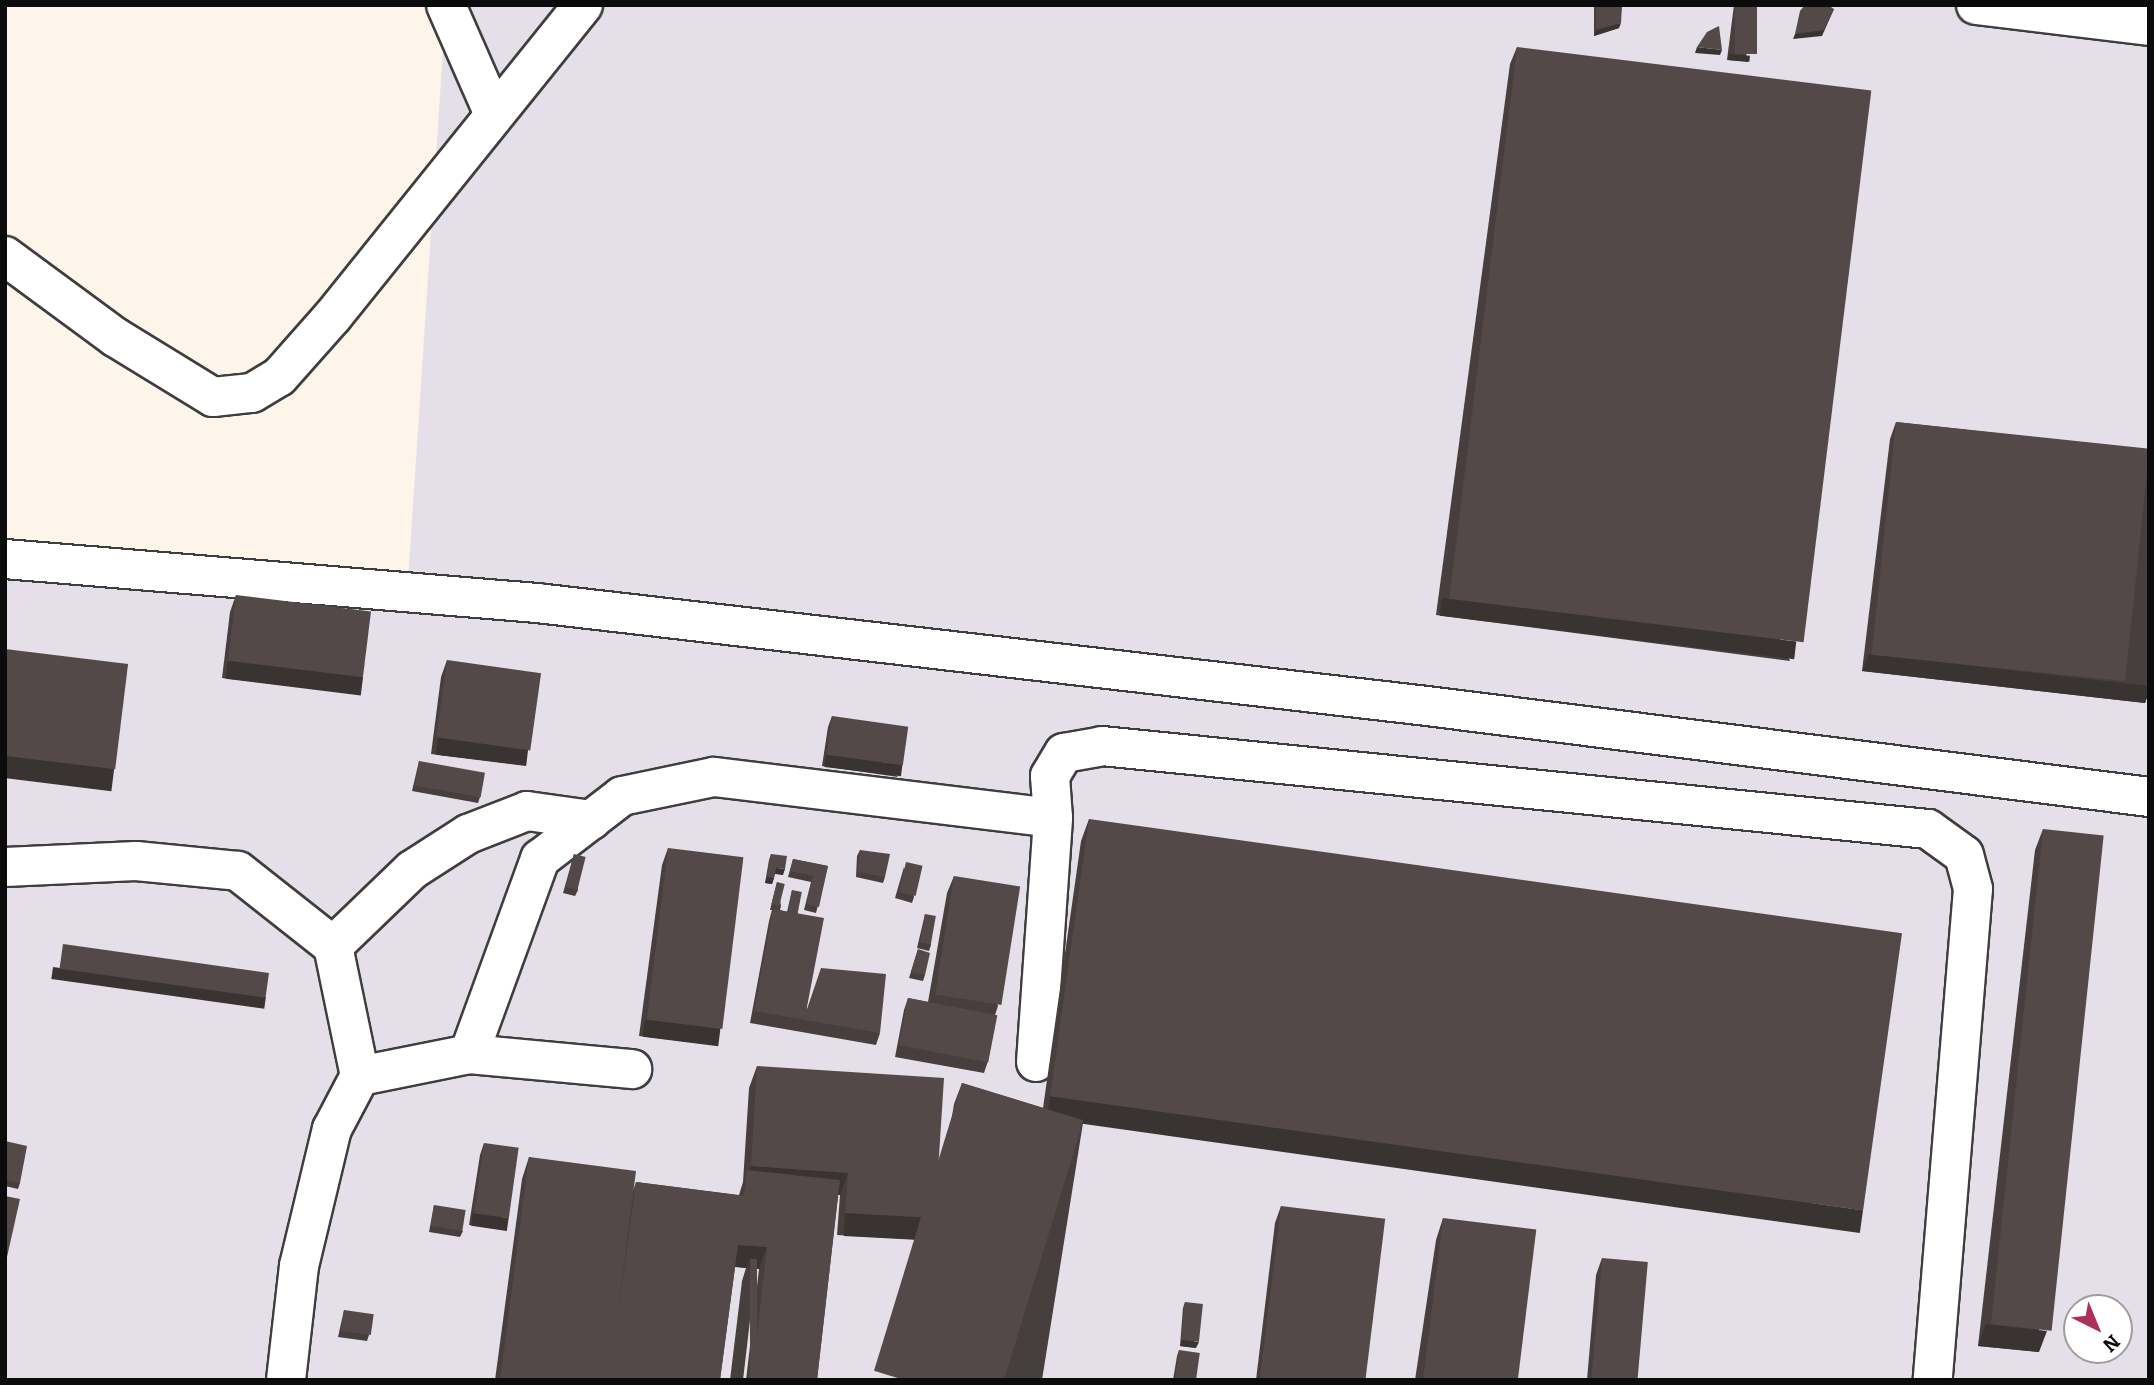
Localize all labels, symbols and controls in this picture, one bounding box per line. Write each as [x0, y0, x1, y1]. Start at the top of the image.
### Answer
north arrow [2063, 1294, 2133, 1364]
text: N [2098, 1330, 2125, 1357]

